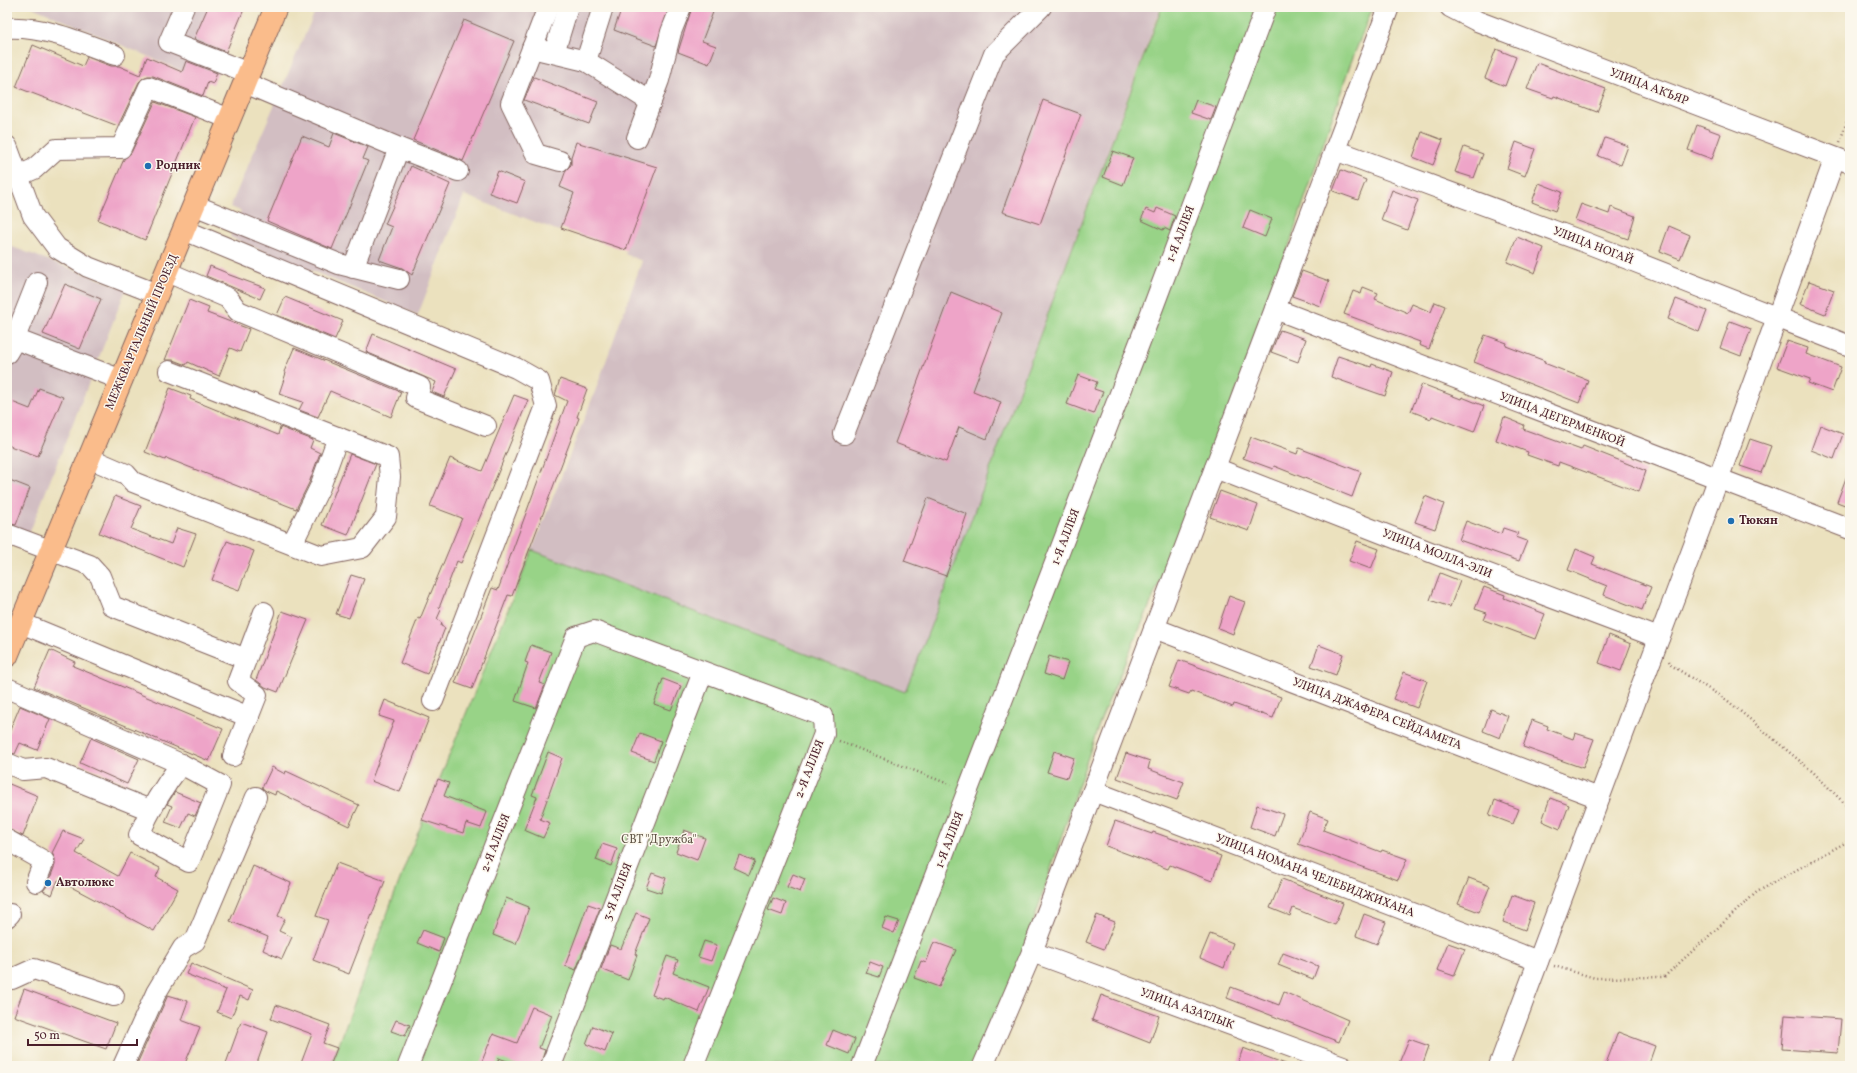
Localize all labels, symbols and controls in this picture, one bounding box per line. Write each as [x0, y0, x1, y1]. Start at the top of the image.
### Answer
street label: УЛИЦА АКЪЯР [1607, 65, 1691, 109]
place label: Родник [156, 158, 200, 174]
marker: Родник [143, 161, 153, 171]
street label: 1-Я АЛЛЕЯ [1163, 203, 1199, 264]
street label: УЛИЦА НОГАЙ [1550, 222, 1636, 269]
street label: МЕЖКВАРТАЛЬНЫЙ ПРОЕЗД [101, 251, 182, 413]
street label: УЛИЦА ДЕГЕРМЕНКОЙ [1497, 388, 1628, 451]
street label: 1-Я АЛЛЕЯ [1048, 506, 1084, 567]
place label: Тюкян [1739, 513, 1778, 529]
marker: Тюкян [1726, 516, 1736, 526]
street label: УЛИЦА МОЛЛА-ЭЛИ [1380, 526, 1494, 582]
street label: УЛИЦА ДЖАФЕРА СЕЙДАМЕТА [1290, 673, 1465, 754]
street label: 2-Я АЛЛЕЯ [792, 737, 829, 800]
street label: 1-Я АЛЛЕЯ [932, 809, 968, 870]
street label: 2-Я АЛЛЕЯ [478, 811, 515, 874]
street label: УЛИЦА НОМАНА ЧЕЛЕБИДЖИХАНА [1213, 831, 1417, 922]
park label: СВТ "Дружба" [621, 832, 697, 848]
street label: 3-Я АЛЛЕЯ [600, 860, 636, 923]
place label: Автолюкс [56, 875, 114, 891]
marker: Автолюкс [43, 878, 53, 888]
street label: УЛИЦА АЗАТЛЫК [1138, 985, 1236, 1033]
scale bar [28, 1021, 137, 1047]
text: 50 m [34, 1028, 60, 1044]

